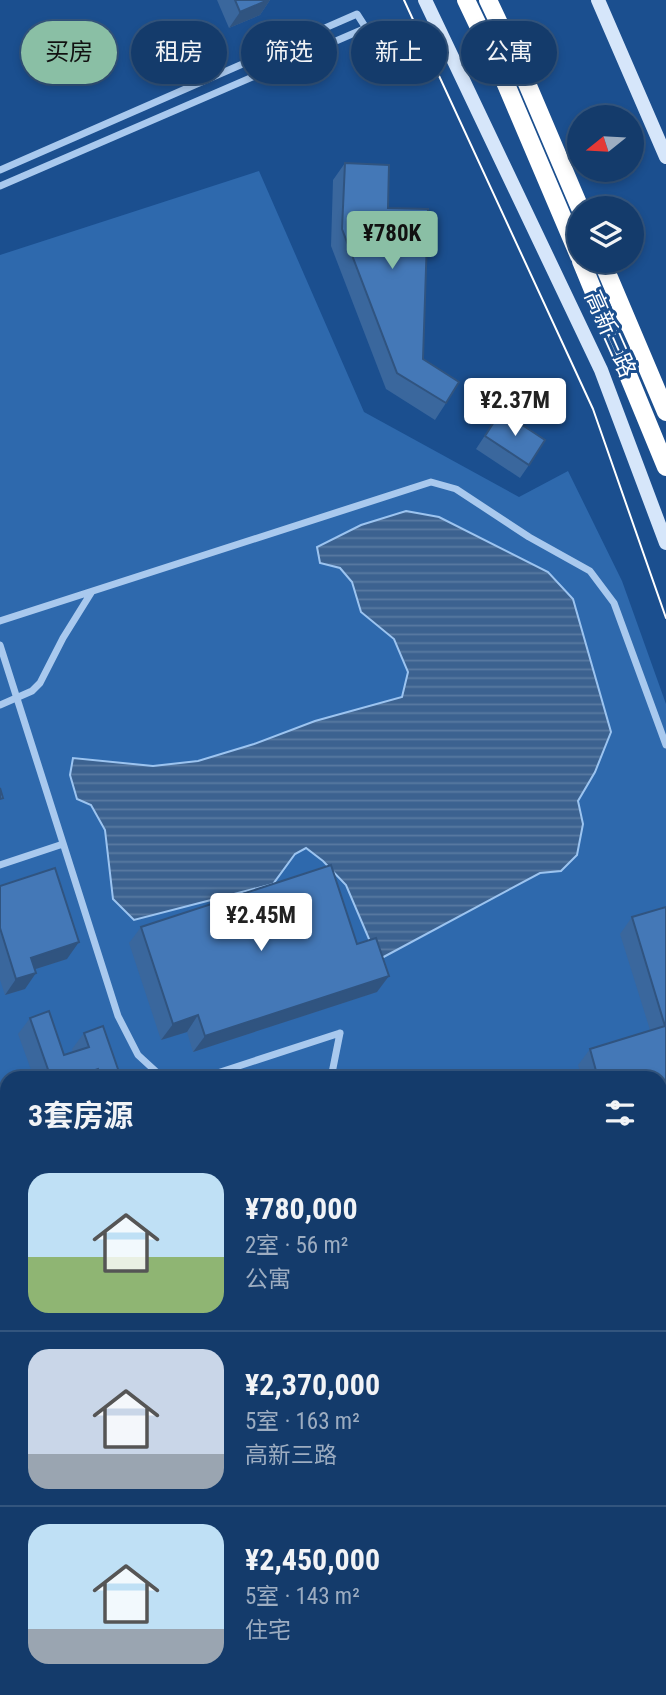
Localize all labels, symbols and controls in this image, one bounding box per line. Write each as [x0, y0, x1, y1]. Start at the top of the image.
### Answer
chip: 买房 [21, 21, 117, 84]
chip: 租房 [131, 21, 227, 84]
chip: 筛选 [241, 21, 337, 84]
chip: 新上 [351, 21, 447, 84]
chip: 公寓 [461, 21, 557, 84]
north arrow [567, 105, 644, 182]
map controls [567, 105, 644, 273]
button: layers [567, 196, 644, 273]
pin: ¥780K [343, 212, 441, 271]
text: ¥780K [363, 220, 421, 247]
street label: 高新三路 [579, 286, 641, 382]
pin: ¥2.37M [458, 378, 572, 438]
text: ¥2.37M [480, 387, 550, 414]
pin: ¥2.45M [204, 894, 318, 953]
text: ¥2.45M [226, 902, 296, 929]
icon: filters [601, 1094, 639, 1132]
text: 3套房源 [28, 1098, 133, 1133]
text: ¥780,000 [245, 1191, 358, 1226]
icon: home [84, 1201, 168, 1285]
text: 2室 · 56 m² [245, 1232, 348, 1259]
text: 公寓 [245, 1266, 291, 1293]
text: ¥2,370,000 [245, 1367, 380, 1402]
icon: home [84, 1377, 168, 1461]
text: 5室 · 163 m² [245, 1408, 360, 1435]
text: 高新三路 [245, 1442, 337, 1469]
text: ¥2,450,000 [245, 1542, 380, 1577]
icon: home [84, 1552, 168, 1636]
text: 5室 · 143 m² [245, 1583, 360, 1610]
text: 住宅 [245, 1617, 291, 1644]

